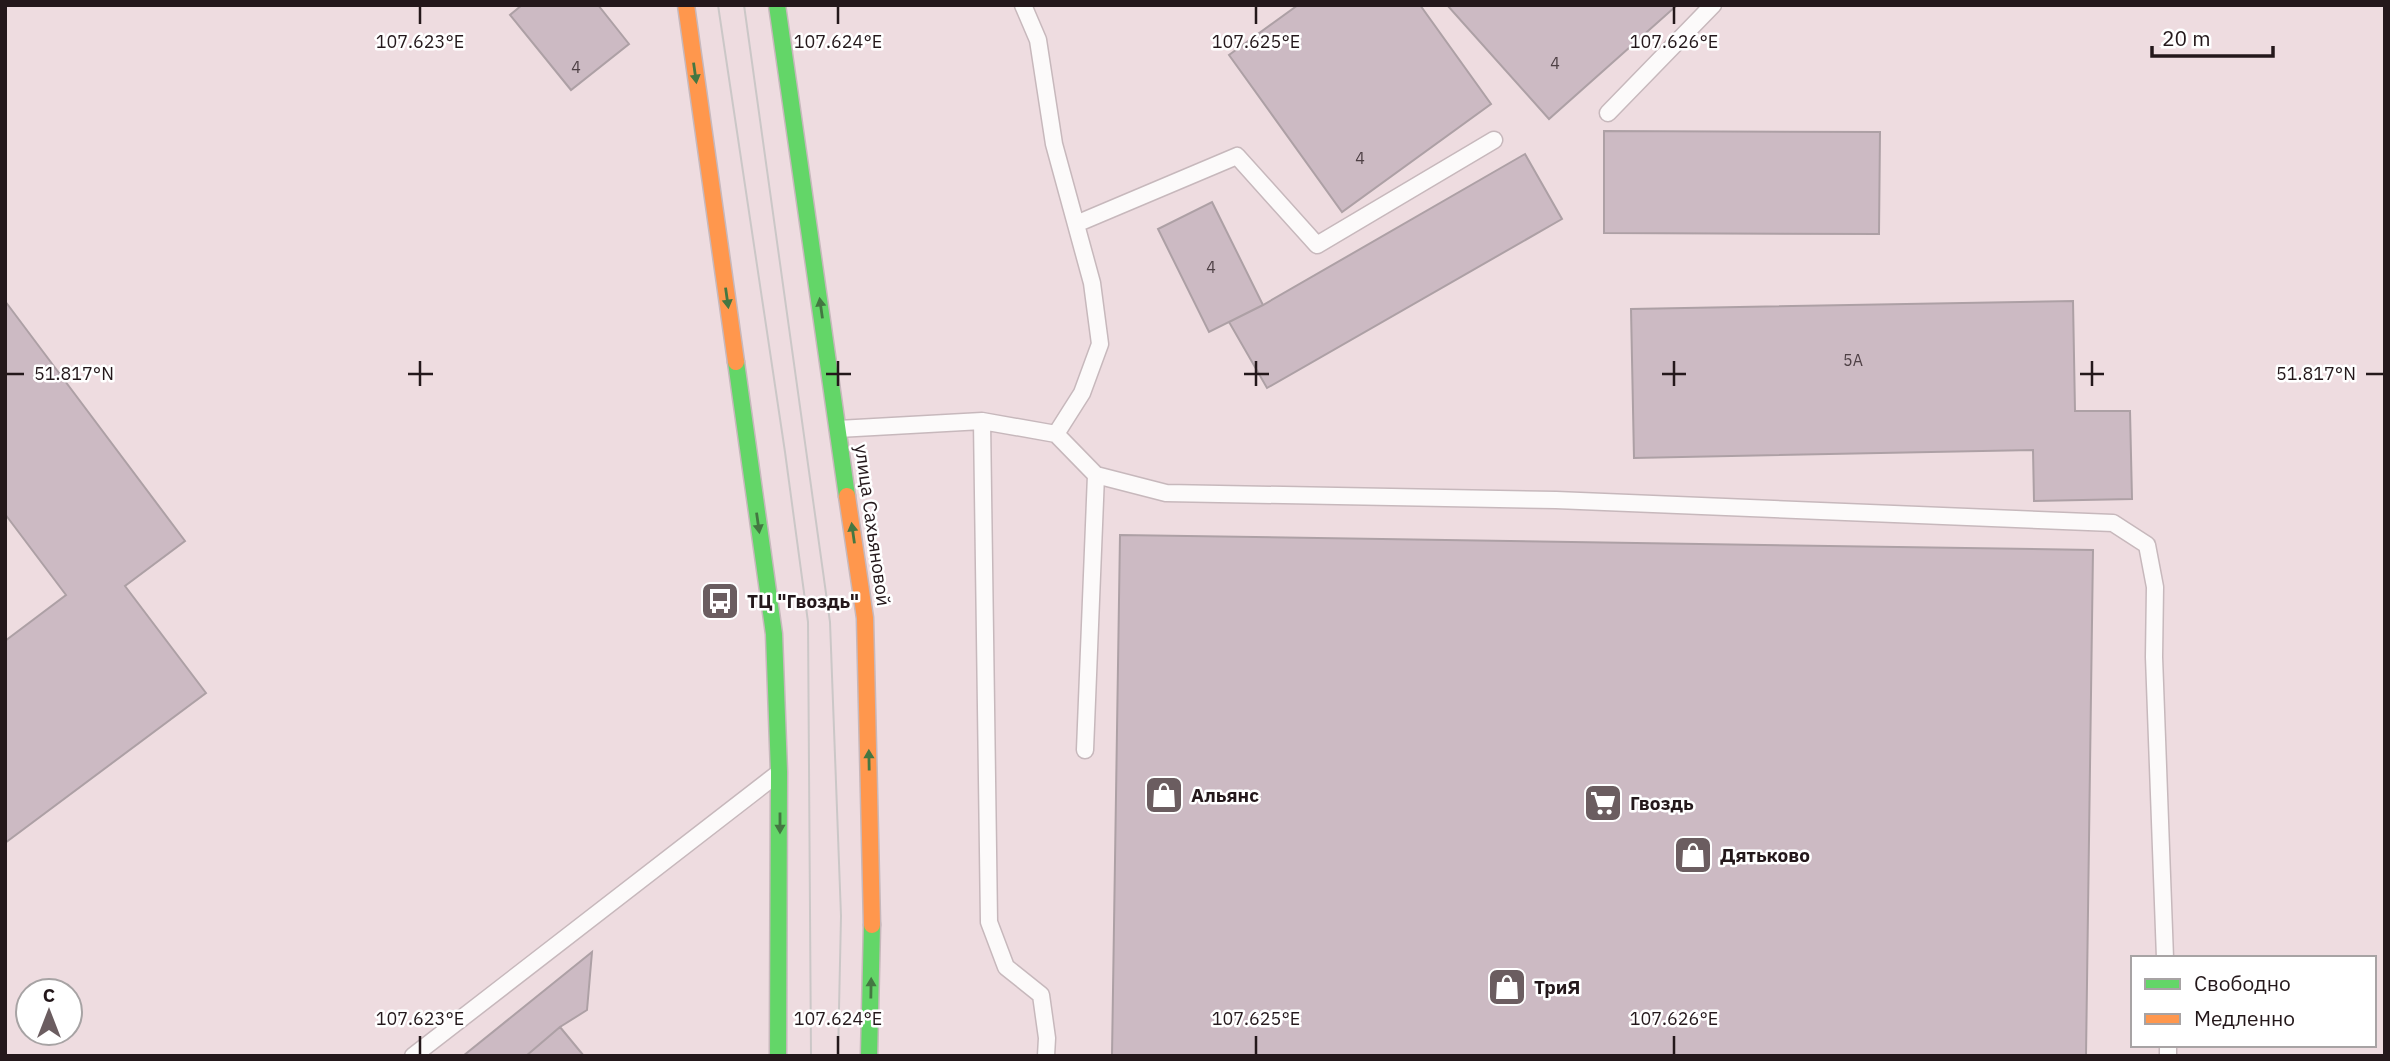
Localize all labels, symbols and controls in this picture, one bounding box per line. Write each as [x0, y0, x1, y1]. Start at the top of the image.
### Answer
scale bar [2152, 14, 2273, 58]
text: 20 m [2162, 24, 2211, 52]
text: 107.623°E [376, 30, 464, 53]
text: 107.624°E [794, 30, 882, 53]
text: 107.625°E [1212, 30, 1300, 53]
text: 107.626°E [1630, 30, 1718, 53]
house number: 4 [1550, 53, 1560, 73]
house number: 4 [571, 57, 581, 77]
one-way arrow [690, 62, 701, 84]
house number: 4 [1355, 148, 1365, 168]
house number: 4 [1206, 257, 1216, 277]
one-way arrow [722, 287, 733, 309]
one-way arrow [815, 297, 826, 319]
house number: 5А [1843, 350, 1863, 370]
text: 51.817°N [34, 362, 114, 385]
text: 51.817°N [2276, 362, 2356, 385]
street label: улица Сахьяновой [850, 443, 896, 607]
one-way arrow [753, 513, 764, 535]
one-way arrow [848, 522, 859, 544]
bus stop icon: ТЦ "Гвоздь" [699, 580, 741, 622]
place label: ТЦ "Гвоздь" [747, 589, 859, 613]
one-way arrow [863, 749, 874, 771]
shop icon: Альянс [1143, 774, 1185, 816]
supermarket icon: Гвоздь [1582, 782, 1624, 824]
place label: Альянс [1191, 783, 1259, 807]
place label: Гвоздь [1630, 791, 1694, 815]
one-way arrow [774, 813, 786, 835]
shop icon: Дятьково [1672, 834, 1714, 876]
place label: Дятьково [1720, 843, 1810, 867]
legend [2131, 956, 2376, 1047]
shop icon: ТриЯ [1486, 966, 1528, 1008]
text: Свободно [2194, 969, 2291, 997]
place label: ТриЯ [1534, 975, 1580, 999]
one-way arrow [865, 976, 876, 998]
north arrow [14, 977, 84, 1047]
text: С [43, 983, 55, 1007]
text: Медленно [2194, 1004, 2295, 1032]
text: 107.623°E [376, 1007, 464, 1030]
text: 107.624°E [794, 1007, 882, 1030]
text: 107.625°E [1212, 1007, 1300, 1030]
text: 107.626°E [1630, 1007, 1718, 1030]

